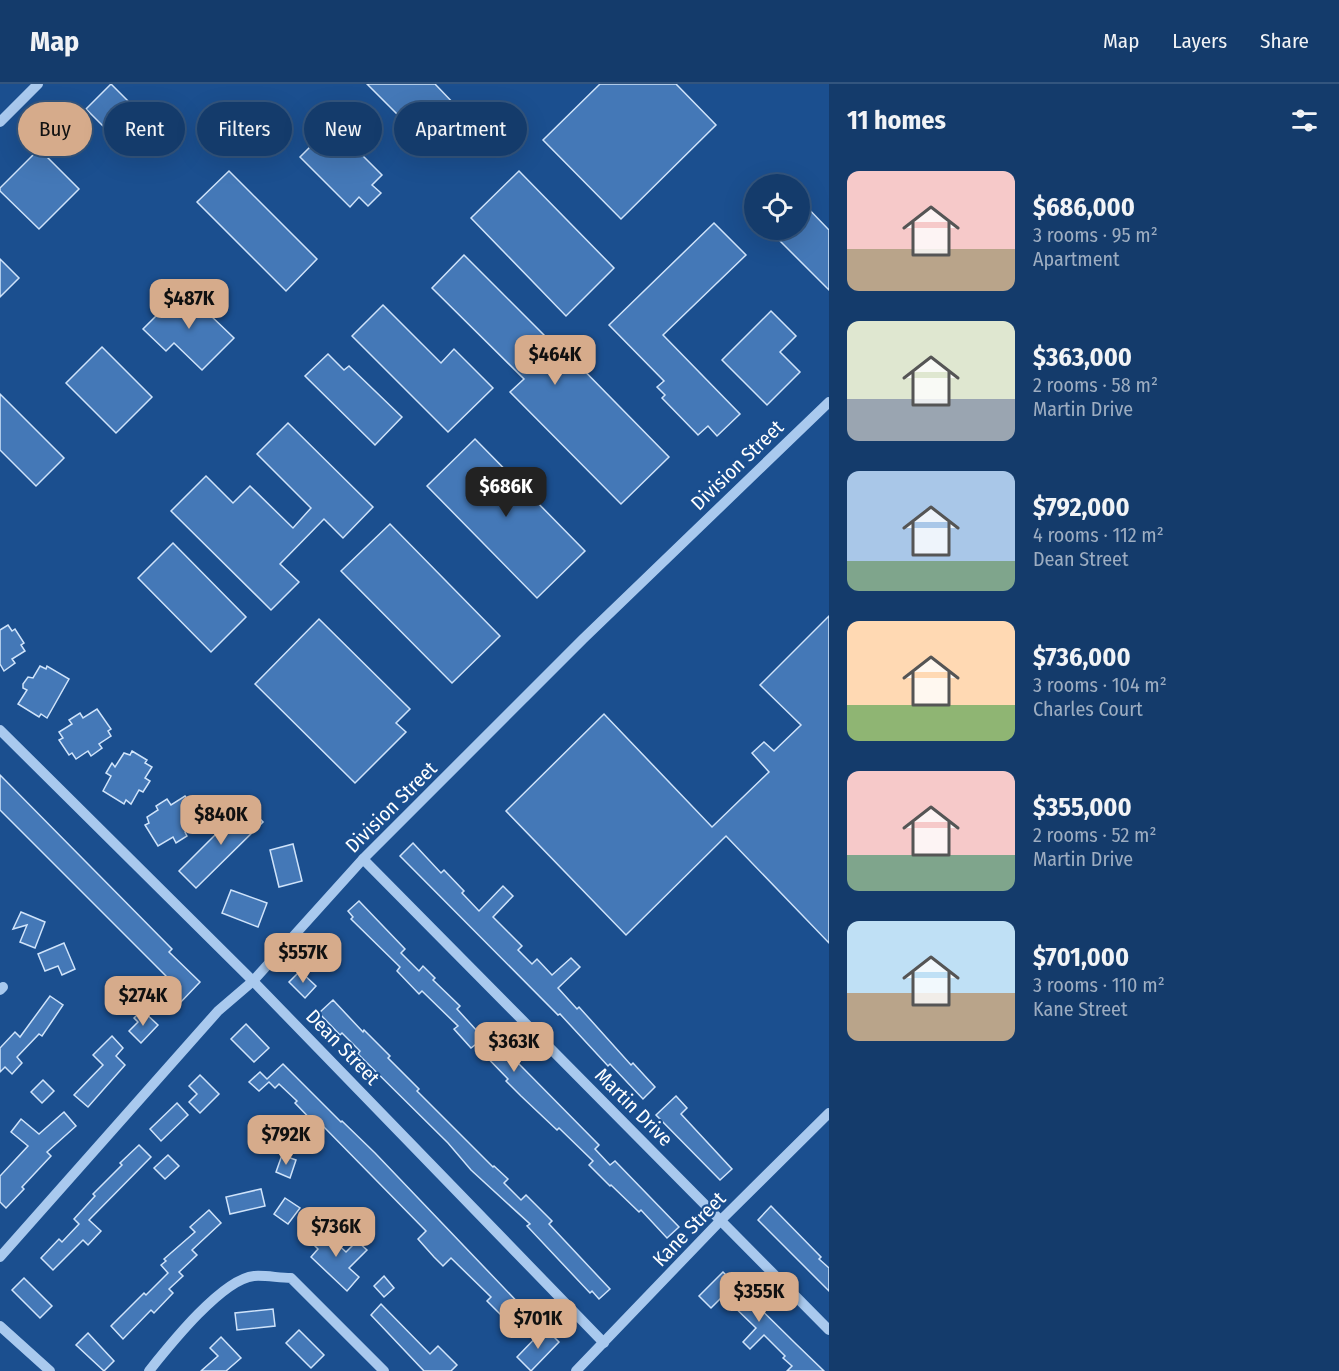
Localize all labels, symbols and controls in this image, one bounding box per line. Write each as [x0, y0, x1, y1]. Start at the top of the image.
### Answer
text: Map [30, 25, 79, 58]
text: Map [1103, 28, 1139, 54]
text: Layers [1172, 28, 1227, 54]
text: Share [1260, 28, 1309, 54]
chip: Buy [18, 102, 92, 156]
chip: Rent [104, 102, 185, 156]
chip: Filters [197, 102, 292, 156]
chip: New [304, 102, 382, 156]
chip: Apartment [394, 102, 527, 156]
icon: filters [1288, 104, 1321, 137]
text: 11 homes [847, 105, 946, 136]
map controls [744, 174, 810, 240]
button: locate [744, 174, 810, 240]
text: $686,000 [1033, 192, 1135, 223]
icon: home [895, 195, 967, 267]
text: 3 rooms · 95 m² [1033, 223, 1158, 247]
text: Apartment [1033, 247, 1120, 271]
pin: $487K [147, 279, 231, 330]
text: $487K [164, 286, 214, 310]
pin: $464K [513, 335, 597, 386]
text: $464K [529, 342, 581, 366]
text: $363,000 [1033, 342, 1132, 373]
icon: home [895, 345, 967, 417]
text: 2 rooms · 58 m² [1033, 373, 1158, 397]
text: Martin Drive [1033, 397, 1133, 421]
street label: Division Street [686, 415, 789, 515]
pin: $686K [464, 467, 548, 518]
text: $686K [479, 474, 533, 498]
text: $792,000 [1033, 492, 1130, 523]
icon: home [895, 495, 967, 567]
text: 4 rooms · 112 m² [1033, 523, 1164, 547]
text: Dean Street [1033, 547, 1129, 571]
text: $736,000 [1033, 642, 1131, 673]
icon: home [895, 645, 967, 717]
text: 3 rooms · 104 m² [1033, 673, 1167, 697]
text: Charles Court [1033, 697, 1143, 721]
street label: Division Street [340, 756, 442, 858]
text: $355,000 [1033, 792, 1132, 823]
pin: $840K [179, 795, 263, 846]
icon: home [895, 795, 967, 867]
text: $840K [194, 802, 248, 826]
text: 2 rooms · 52 m² [1033, 823, 1157, 847]
text: Martin Drive [1033, 847, 1133, 871]
pin: $557K [261, 933, 345, 984]
text: $557K [278, 940, 328, 964]
text: $701,000 [1033, 942, 1129, 973]
icon: home [895, 945, 967, 1017]
text: 3 rooms · 110 m² [1033, 973, 1165, 997]
pin: $274K [101, 976, 185, 1027]
text: $274K [119, 983, 167, 1007]
text: Kane Street [1033, 997, 1128, 1021]
street label: Dean Street [301, 1004, 385, 1090]
pin: $363K [472, 1022, 556, 1073]
text: $363K [489, 1029, 539, 1053]
street label: Martin Drive [590, 1063, 678, 1151]
pin: $792K [244, 1115, 328, 1166]
text: $792K [262, 1122, 310, 1146]
street label: Kane Street [648, 1186, 731, 1271]
pin: $736K [294, 1207, 378, 1258]
text: $736K [311, 1214, 361, 1238]
pin: $355K [717, 1272, 801, 1323]
text: $355K [734, 1279, 784, 1303]
pin: $701K [496, 1299, 580, 1350]
text: $701K [514, 1306, 562, 1330]

